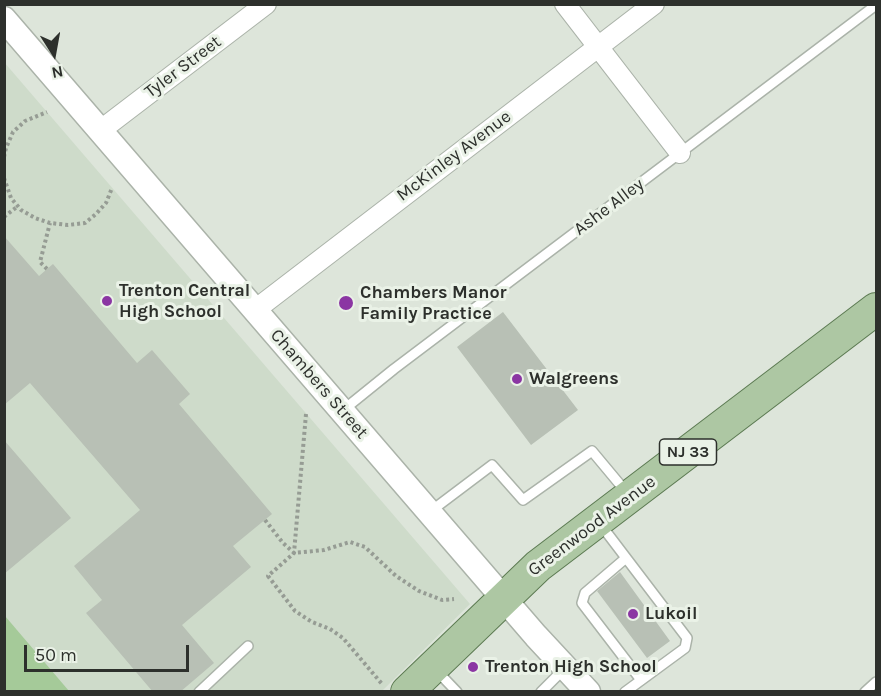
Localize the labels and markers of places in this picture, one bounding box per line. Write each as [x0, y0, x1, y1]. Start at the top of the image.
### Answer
place label: Trenton Central High School [119, 280, 250, 322]
place label: Chambers Manor Family Practice [360, 282, 507, 324]
marker: Trenton Central High School [100, 294, 114, 308]
marker: Chambers Manor Family Practice [337, 294, 355, 312]
place label: Walgreens [529, 368, 619, 390]
marker: Walgreens [510, 372, 524, 386]
place label: Lukoil [645, 603, 697, 625]
marker: Lukoil [626, 607, 640, 621]
place label: Trenton High School [485, 656, 657, 678]
marker: Trenton High School [466, 660, 480, 674]

